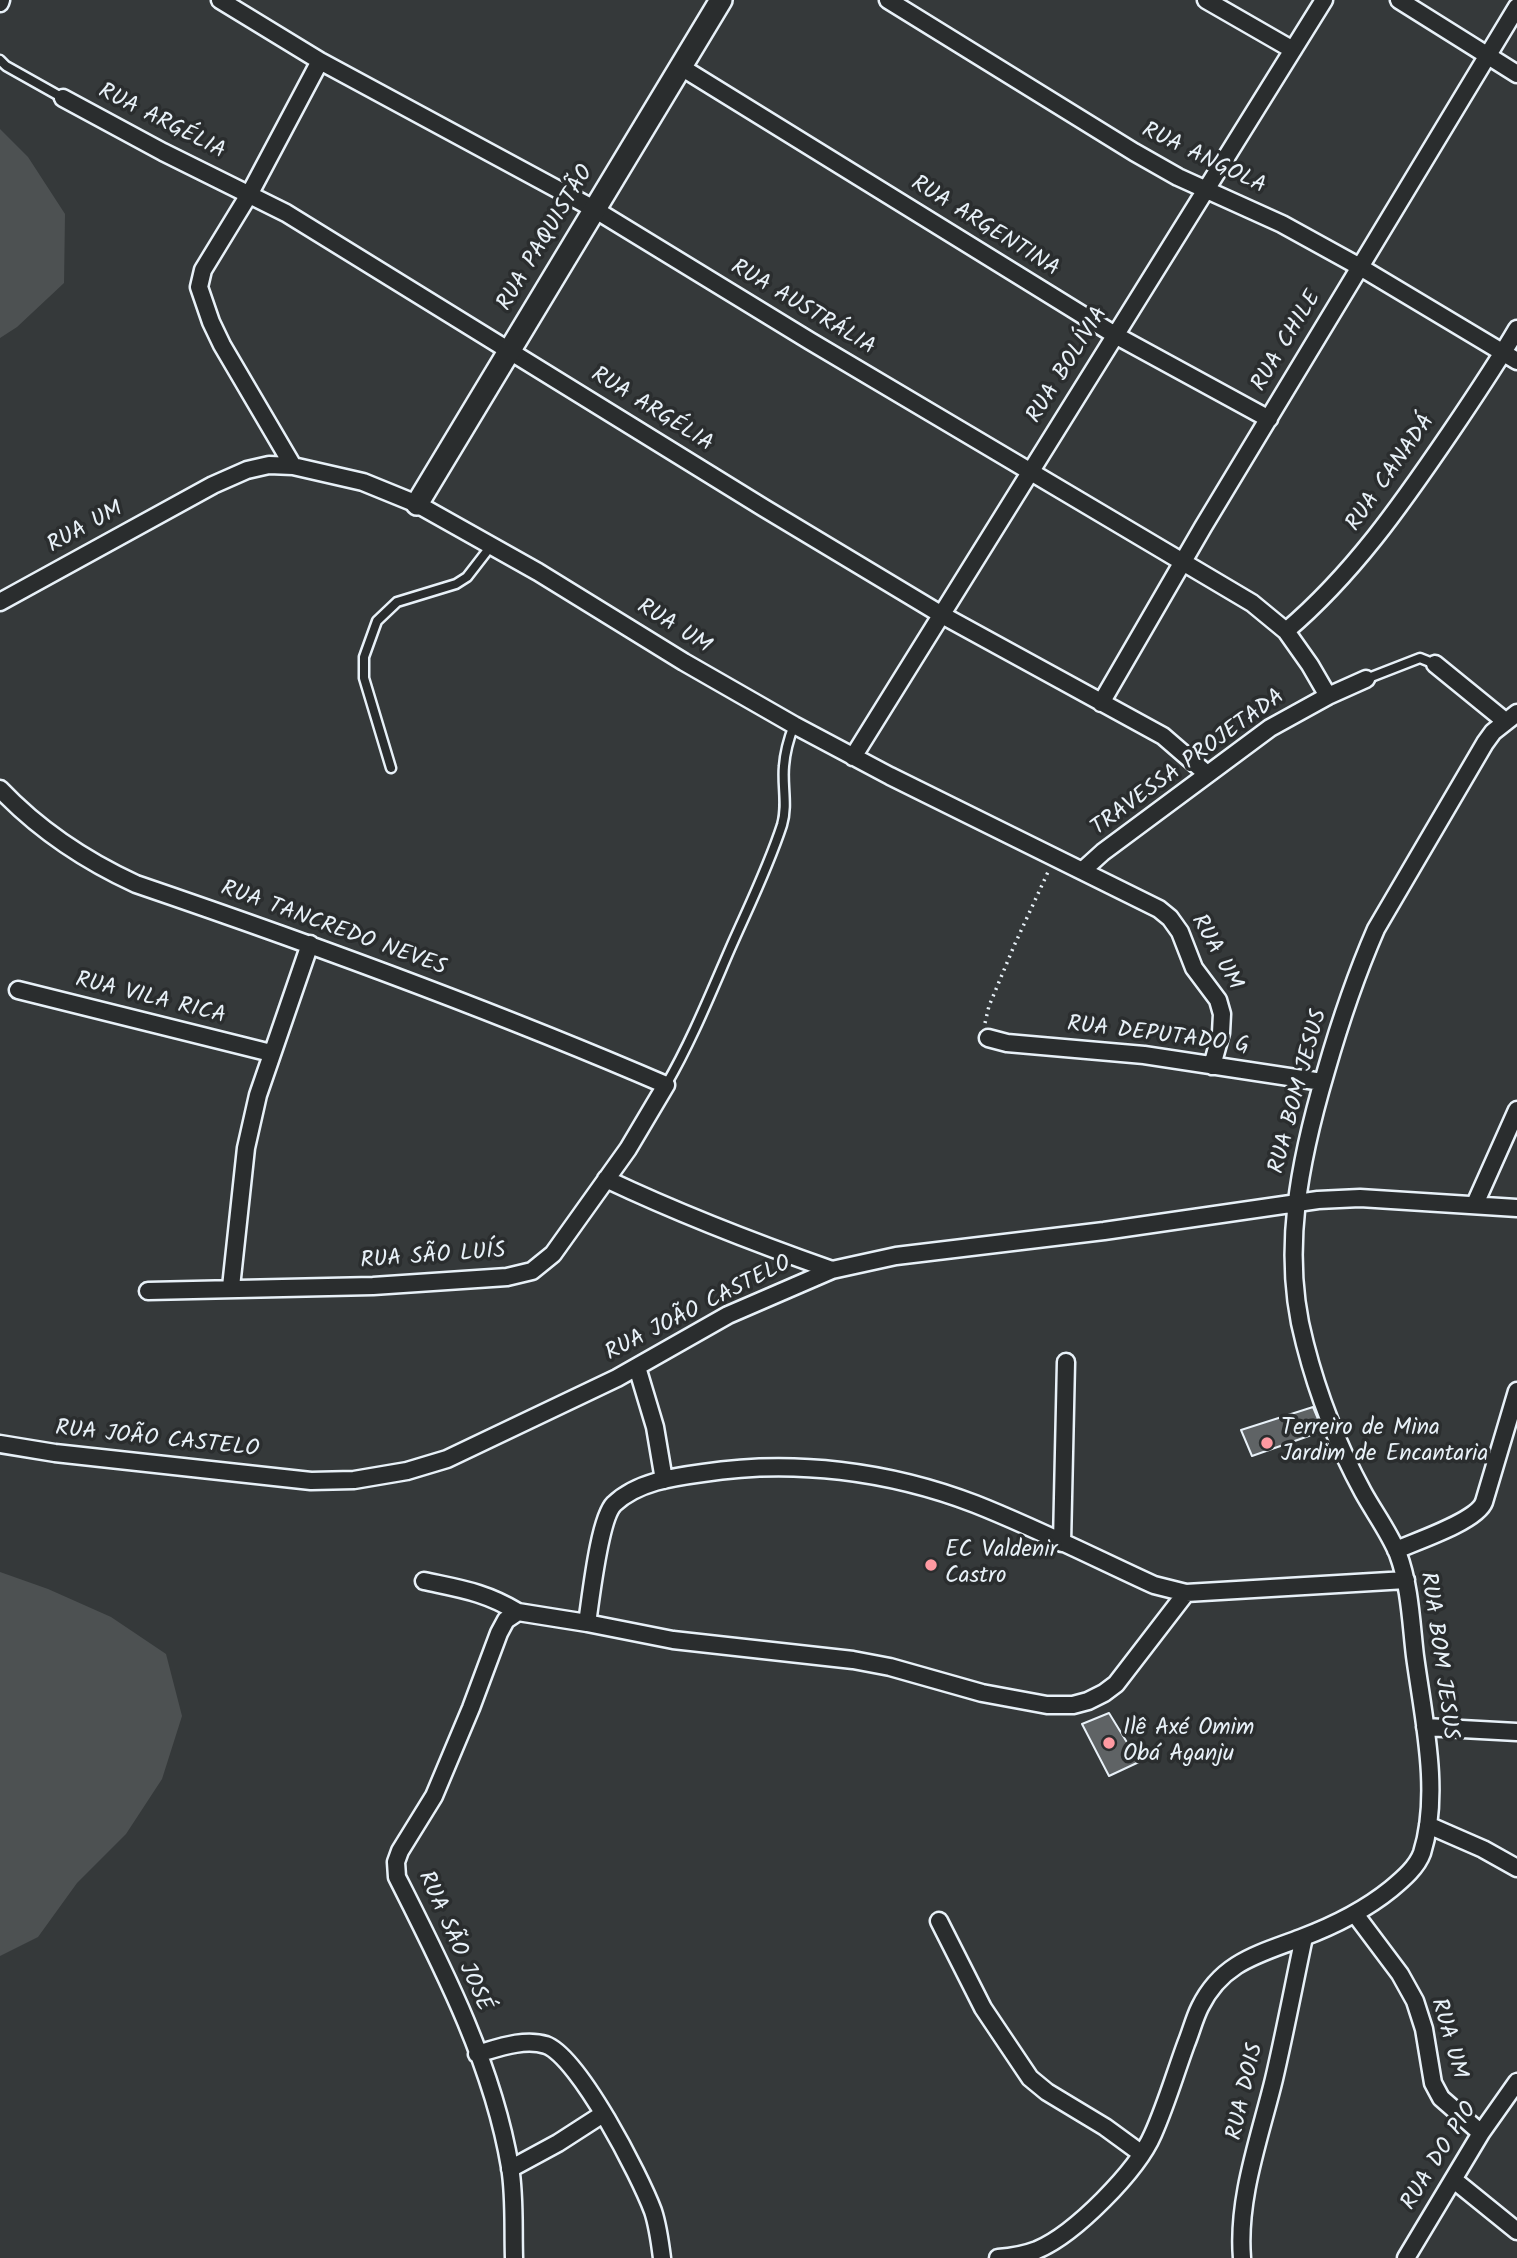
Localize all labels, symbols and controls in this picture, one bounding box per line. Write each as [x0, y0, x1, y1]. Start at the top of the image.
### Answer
street label: RUA ARGÉLIA [93, 79, 229, 167]
street label: RUA ANGOLA [1136, 118, 1270, 202]
street label: RUA PAQUISTÃO [493, 161, 601, 317]
street label: RUA ARGENTINA [905, 171, 1063, 285]
street label: RUA AUSTRÁLIA [725, 255, 879, 363]
street label: RUA CHILE [1247, 287, 1329, 397]
street label: RUA BOLÍVIA [1022, 303, 1116, 429]
street label: RUA ARGÉLIA [585, 362, 717, 460]
street label: RUA CANADÁ [1342, 410, 1442, 538]
street label: RUA UM [43, 497, 129, 561]
street label: RUA UM [631, 594, 715, 662]
street label: TRAVESSA PROJETADA [1087, 685, 1291, 843]
street label: RUA TANCREDO NEVES [216, 876, 450, 984]
street label: RUA UM [1183, 910, 1247, 996]
street label: RUA VILA RICA [72, 968, 228, 1032]
street label: RUA BOM JESUS [1265, 1007, 1335, 1177]
street label: RUA DEPUTADO G [1065, 1012, 1251, 1062]
street label: RUA SÃO LUÍS [359, 1239, 507, 1277]
street label: RUA JOÃO CASTELO [601, 1251, 797, 1369]
place label: Terreiro de Mina Jardim de Encantaria [1281, 1416, 1488, 1470]
street label: RUA JOÃO CASTELO [54, 1417, 260, 1465]
marker: Terreiro de Mina Jardim de Encantaria [1259, 1435, 1275, 1451]
place label: EC Valdenir Castro [945, 1538, 1057, 1592]
marker: EC Valdenir Castro [923, 1557, 939, 1573]
street label: RUA BOM JESUS [1412, 1570, 1462, 1742]
place label: Ilê Axé Omim Obá Aganju [1123, 1716, 1254, 1770]
marker: Ilê Axé Omim Obá Aganju [1101, 1735, 1117, 1751]
street label: RUA SÃO JOSÉ [410, 1868, 496, 2016]
street label: RUA UM [1422, 1996, 1472, 2082]
street label: RUA DOIS [1222, 2041, 1272, 2143]
street label: RUA DO PIO [1397, 2098, 1485, 2216]

